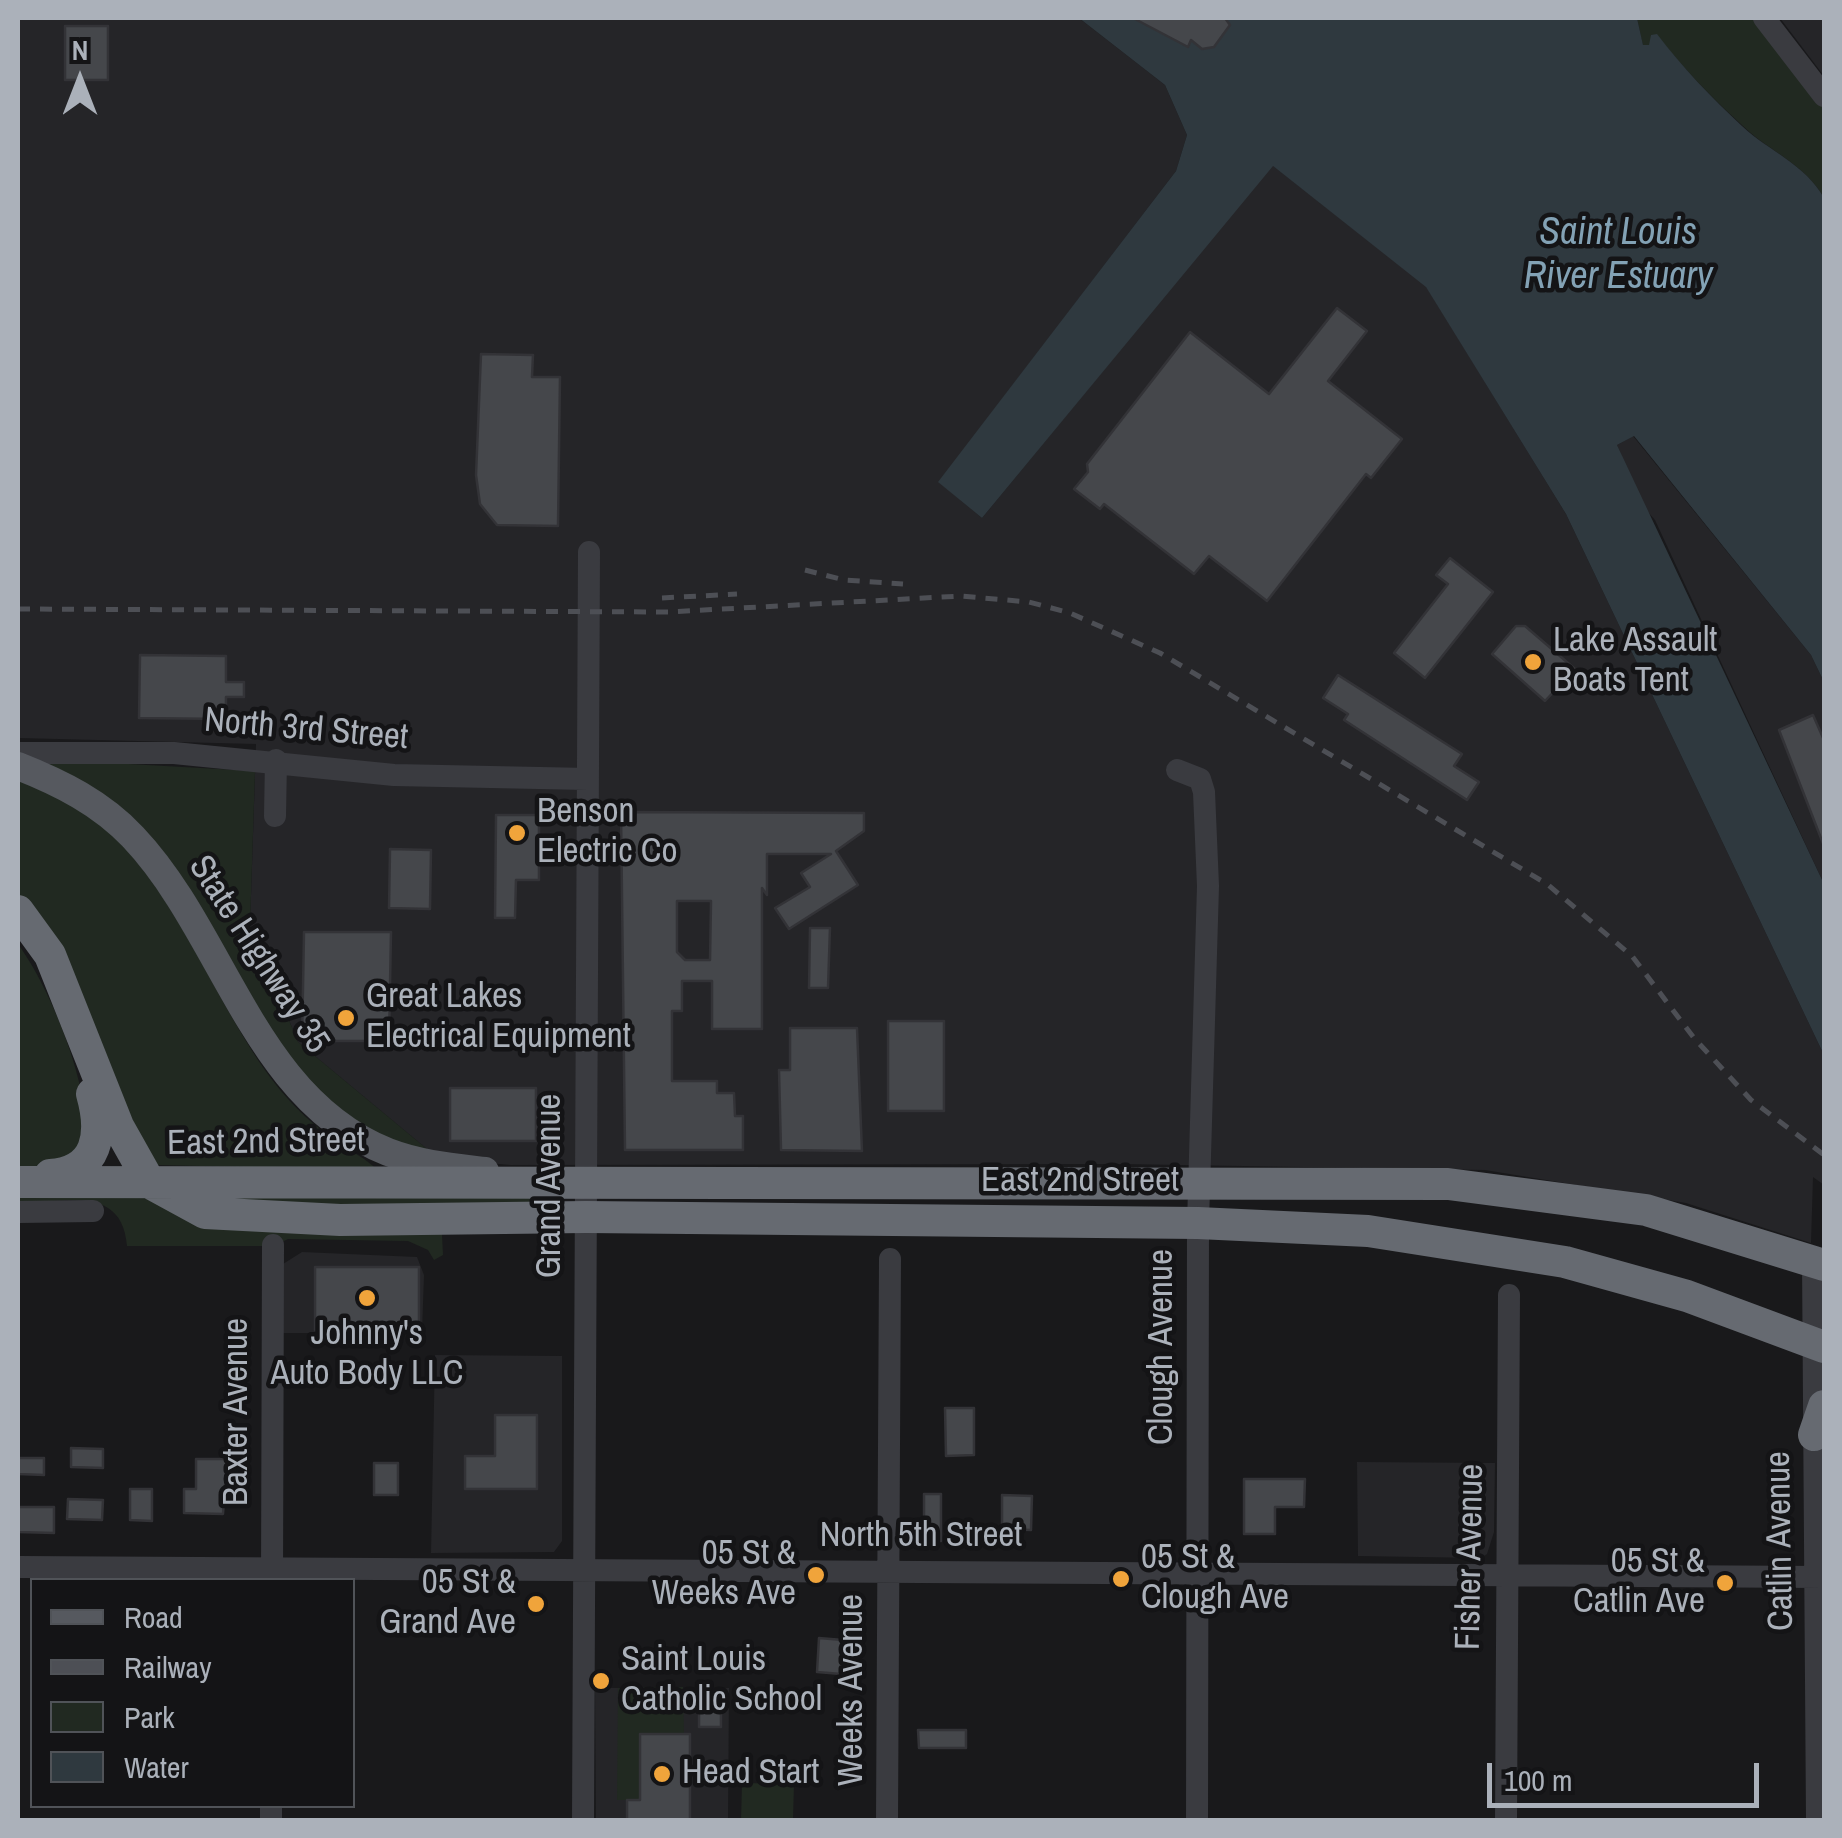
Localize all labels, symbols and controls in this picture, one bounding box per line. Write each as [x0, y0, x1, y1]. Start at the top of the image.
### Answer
north arrow [30, 30, 130, 130]
text: N [72, 31, 88, 69]
water label: Saint Louis River Estuary [1524, 211, 1712, 300]
place label: Lake Assault Boats Tent [1553, 621, 1717, 703]
marker: Lake Assault Boats Tent [1522, 651, 1544, 673]
street label: North 3rd Street [202, 700, 410, 760]
place label: Benson Electric Co [537, 792, 677, 874]
marker: Benson Electric Co [506, 822, 528, 844]
street label: State Highway 35 [179, 849, 337, 1061]
place label: Great Lakes Electrical Equipment [366, 977, 631, 1059]
marker: Great Lakes Electrical Equipment [335, 1007, 357, 1029]
street label: Grand Avenue [530, 1094, 572, 1278]
street label: East 2nd Street [167, 1120, 365, 1166]
street label: East 2nd Street [981, 1161, 1179, 1203]
street label: Clough Avenue [1142, 1249, 1184, 1445]
marker: Johnny's Auto Body LLC [356, 1287, 378, 1309]
place label: Johnny's Auto Body LLC [270, 1314, 464, 1396]
street label: Baxter Avenue [217, 1318, 259, 1506]
street label: Catlin Avenue [1758, 1451, 1804, 1631]
street label: Fisher Avenue [1448, 1464, 1494, 1650]
street label: North 5th Street [820, 1516, 1022, 1558]
place label: 05 St & Weeks Ave [652, 1534, 796, 1616]
place label: 05 St & Clough Ave [1141, 1538, 1289, 1620]
place label: 05 St & Catlin Ave [1573, 1542, 1705, 1624]
place label: 05 St & Grand Ave [379, 1563, 516, 1645]
marker: 05 St & Weeks Ave [805, 1564, 827, 1586]
marker: 05 St & Clough Ave [1110, 1568, 1132, 1590]
marker: 05 St & Catlin Ave [1714, 1572, 1736, 1594]
legend [30, 1578, 355, 1808]
marker: 05 St & Grand Ave [525, 1593, 547, 1615]
street label: Weeks Avenue [832, 1594, 874, 1786]
text: Road [124, 1597, 183, 1637]
place label: Saint Louis Catholic School [621, 1640, 822, 1722]
text: Railway [124, 1647, 211, 1687]
marker: Saint Louis Catholic School [590, 1670, 612, 1692]
text: Park [124, 1697, 175, 1737]
scale bar [1492, 1743, 1764, 1805]
text: Water [124, 1747, 189, 1787]
place label: Head Start [682, 1753, 819, 1795]
text: 100 m [1504, 1760, 1572, 1800]
marker: Head Start [651, 1763, 673, 1785]

